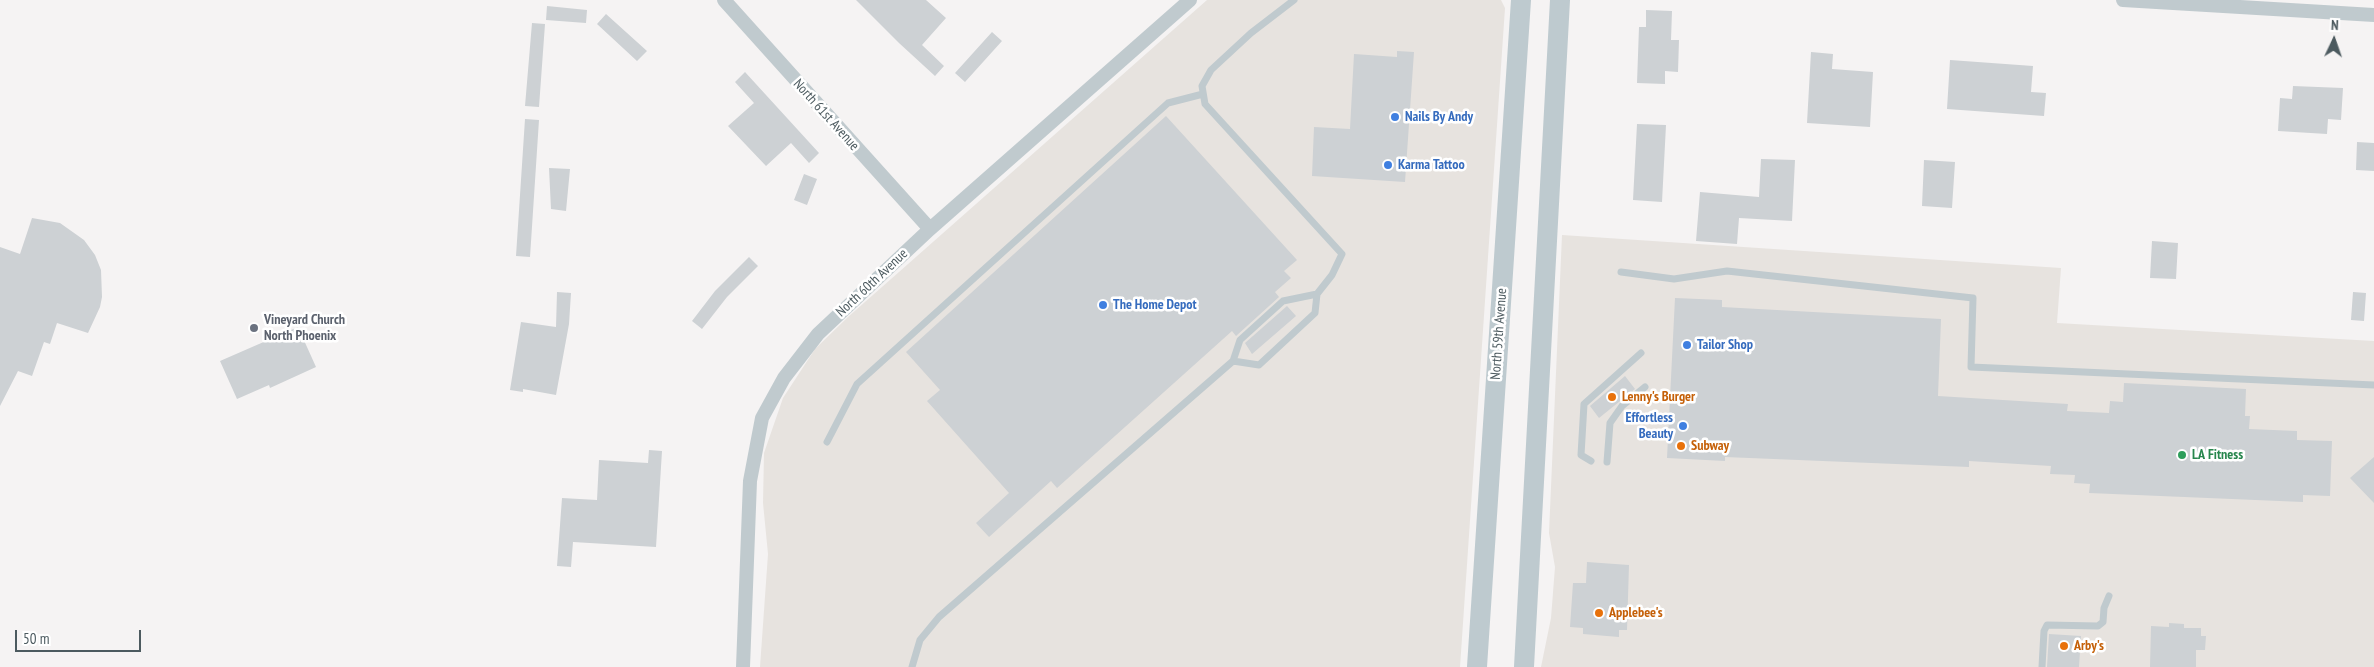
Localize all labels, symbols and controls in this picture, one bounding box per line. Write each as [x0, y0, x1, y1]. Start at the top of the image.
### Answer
north arrow [2309, 15, 2359, 65]
text: N [2331, 16, 2339, 34]
street label: North 61st Avenue [790, 76, 862, 154]
place label: Nails By Andy [1405, 109, 1473, 125]
marker: Nails By Andy [1389, 111, 1401, 123]
place label: Karma Tattoo [1398, 157, 1465, 173]
marker: Karma Tattoo [1382, 159, 1394, 171]
street label: North 60th Avenue [833, 246, 911, 320]
street label: North 59th Avenue [1487, 288, 1511, 380]
place label: The Home Depot [1113, 297, 1197, 313]
marker: The Home Depot [1097, 299, 1109, 311]
place label: Vineyard Church North Phoenix [264, 312, 345, 344]
marker: Vineyard Church North Phoenix [248, 322, 260, 334]
place label: Tailor Shop [1697, 337, 1753, 353]
marker: Tailor Shop [1681, 339, 1693, 351]
place label: Lenny's Burger [1622, 389, 1695, 405]
marker: Lenny's Burger [1606, 391, 1618, 403]
place label: Effortless Beauty [1626, 410, 1673, 442]
marker: Effortless Beauty [1677, 420, 1689, 432]
place label: Subway [1691, 438, 1729, 454]
marker: Subway [1675, 440, 1687, 452]
place label: LA Fitness [2192, 447, 2243, 463]
marker: LA Fitness [2176, 449, 2188, 461]
place label: Applebee's [1609, 605, 1663, 621]
marker: Applebee's [1593, 607, 1605, 619]
scale bar [18, 620, 144, 652]
text: 50 m [23, 629, 49, 648]
place label: Arby's [2074, 638, 2104, 654]
marker: Arby's [2058, 640, 2070, 652]

